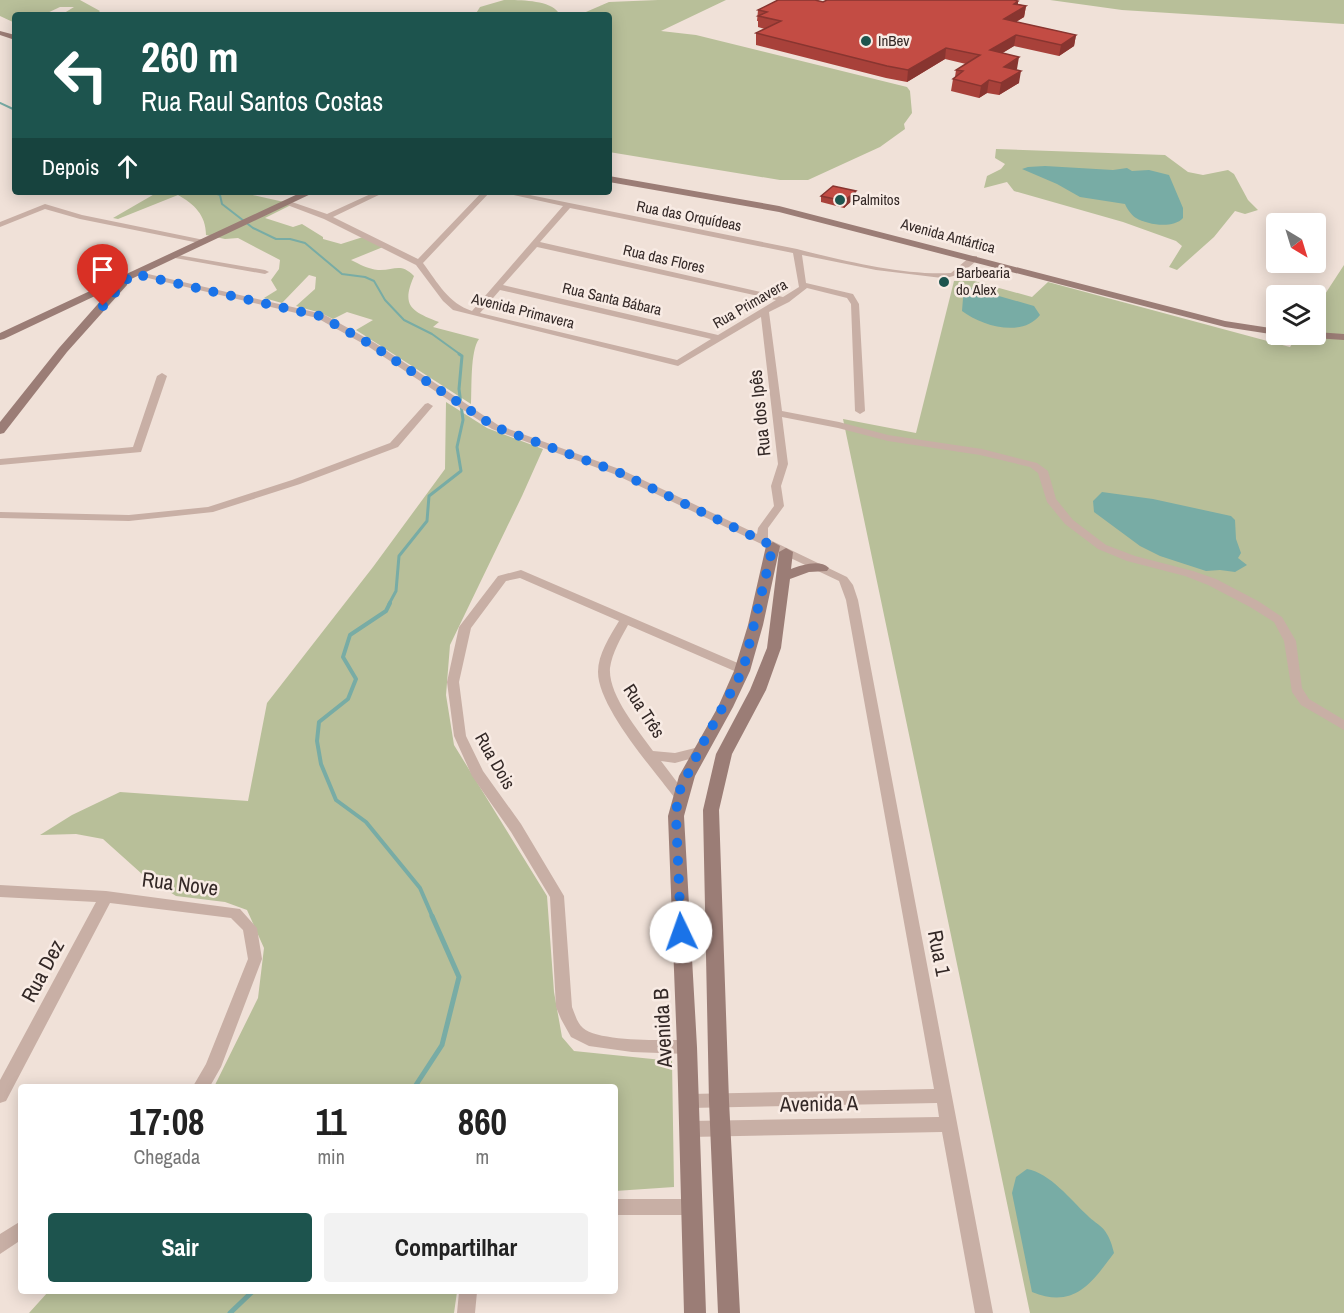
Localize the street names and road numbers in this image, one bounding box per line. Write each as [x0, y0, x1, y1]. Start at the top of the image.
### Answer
street label: Rua das Orquídeas [635, 195, 743, 236]
street label: Avenida Antártica [898, 213, 998, 258]
street label: Rua das Flores [621, 239, 707, 278]
street label: Rua Primavera [709, 274, 791, 333]
street label: Rua Santa Bábara [560, 277, 664, 320]
street label: Avenida Primavera [469, 287, 577, 333]
street label: Rua dos Ipês [743, 368, 776, 458]
street label: Rua Três [618, 679, 671, 743]
street label: Rua Dois [469, 728, 522, 794]
street label: Rua Nove [140, 864, 220, 903]
street label: Rua 1 [921, 928, 958, 979]
street label: Rua Dez [14, 934, 71, 1007]
street label: Avenida B [646, 988, 679, 1069]
street label: Avenida A [779, 1088, 859, 1119]

